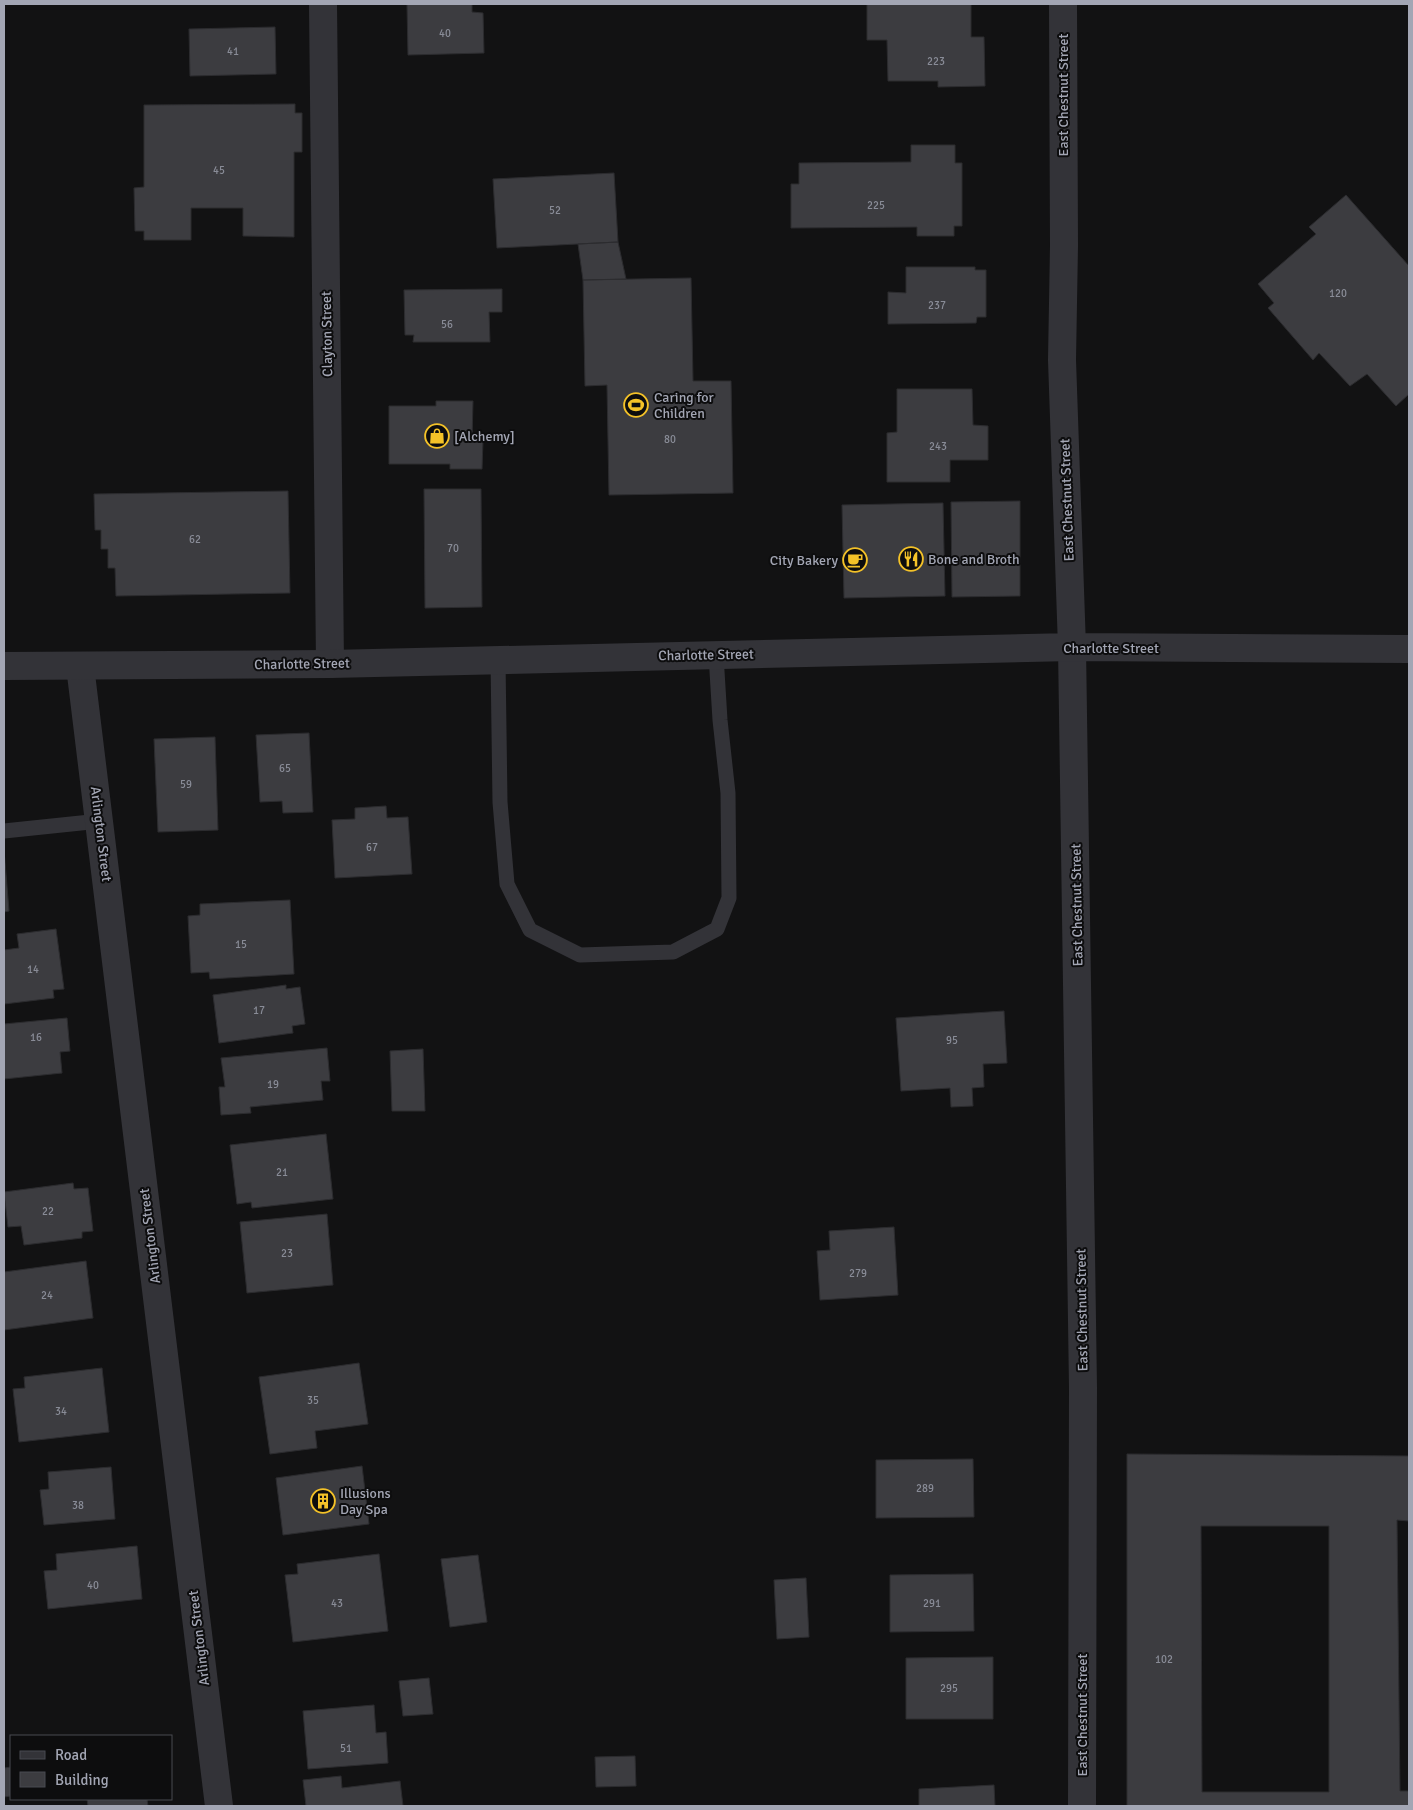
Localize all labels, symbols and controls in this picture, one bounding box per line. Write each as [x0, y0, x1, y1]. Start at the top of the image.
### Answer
house number: 40 [439, 27, 451, 40]
street label: East Chestnut Street [1055, 33, 1072, 156]
house number: 41 [227, 45, 239, 58]
house number: 223 [927, 55, 945, 68]
house number: 45 [213, 164, 225, 177]
house number: 225 [867, 199, 885, 212]
house number: 52 [549, 204, 561, 217]
house number: 120 [1329, 287, 1347, 300]
street label: Clayton Street [318, 291, 336, 377]
house number: 237 [928, 299, 946, 312]
house number: 56 [441, 318, 453, 331]
place label: Caring for Children [654, 389, 715, 422]
sports icon: Caring for Children [623, 392, 649, 418]
shop icon: [Alchemy] [424, 423, 450, 449]
place label: [Alchemy] [454, 428, 515, 445]
house number: 80 [664, 433, 676, 446]
street label: East Chestnut Street [1056, 438, 1078, 562]
house number: 243 [929, 440, 947, 453]
house number: 62 [189, 533, 201, 546]
house number: 70 [447, 542, 459, 555]
restaurant icon: Bone and Broth [898, 546, 924, 572]
cafe icon: City Bakery [842, 547, 868, 573]
place label: Bone and Broth [928, 551, 1020, 568]
place label: City Bakery [770, 552, 838, 569]
street label: Charlotte Street [1063, 640, 1159, 657]
street label: Charlotte Street [658, 646, 754, 664]
street label: Charlotte Street [254, 655, 350, 673]
house number: 65 [279, 762, 291, 775]
house number: 59 [180, 778, 192, 791]
street label: Arlington Street [87, 785, 115, 883]
house number: 67 [366, 841, 378, 854]
street label: East Chestnut Street [1067, 843, 1087, 967]
house number: 15 [235, 938, 247, 951]
house number: 14 [27, 963, 39, 976]
house number: 17 [253, 1004, 265, 1017]
house number: 16 [30, 1031, 42, 1044]
house number: 95 [946, 1034, 958, 1047]
house number: 19 [267, 1078, 279, 1091]
house number: 21 [276, 1166, 288, 1179]
street label: Arlington Street [136, 1187, 164, 1285]
house number: 22 [42, 1205, 54, 1218]
house number: 23 [281, 1247, 293, 1260]
street label: East Chestnut Street [1072, 1248, 1092, 1372]
house number: 279 [849, 1267, 867, 1280]
house number: 24 [41, 1289, 53, 1302]
house number: 35 [307, 1394, 319, 1407]
house number: 34 [55, 1405, 67, 1418]
house number: 289 [916, 1482, 934, 1495]
place label: Illusions Day Spa [340, 1485, 391, 1518]
building icon: Illusions Day Spa [310, 1488, 336, 1514]
house number: 38 [72, 1499, 84, 1512]
house number: 40 [87, 1579, 99, 1592]
street label: Arlington Street [185, 1589, 213, 1687]
house number: 43 [331, 1597, 343, 1610]
house number: 291 [923, 1597, 941, 1610]
street label: East Chestnut Street [1074, 1653, 1091, 1776]
house number: 102 [1155, 1653, 1173, 1666]
house number: 295 [940, 1682, 958, 1695]
legend [10, 1735, 172, 1800]
house number: 51 [340, 1742, 352, 1755]
text: Road [55, 1746, 87, 1764]
text: Building [55, 1771, 109, 1789]

